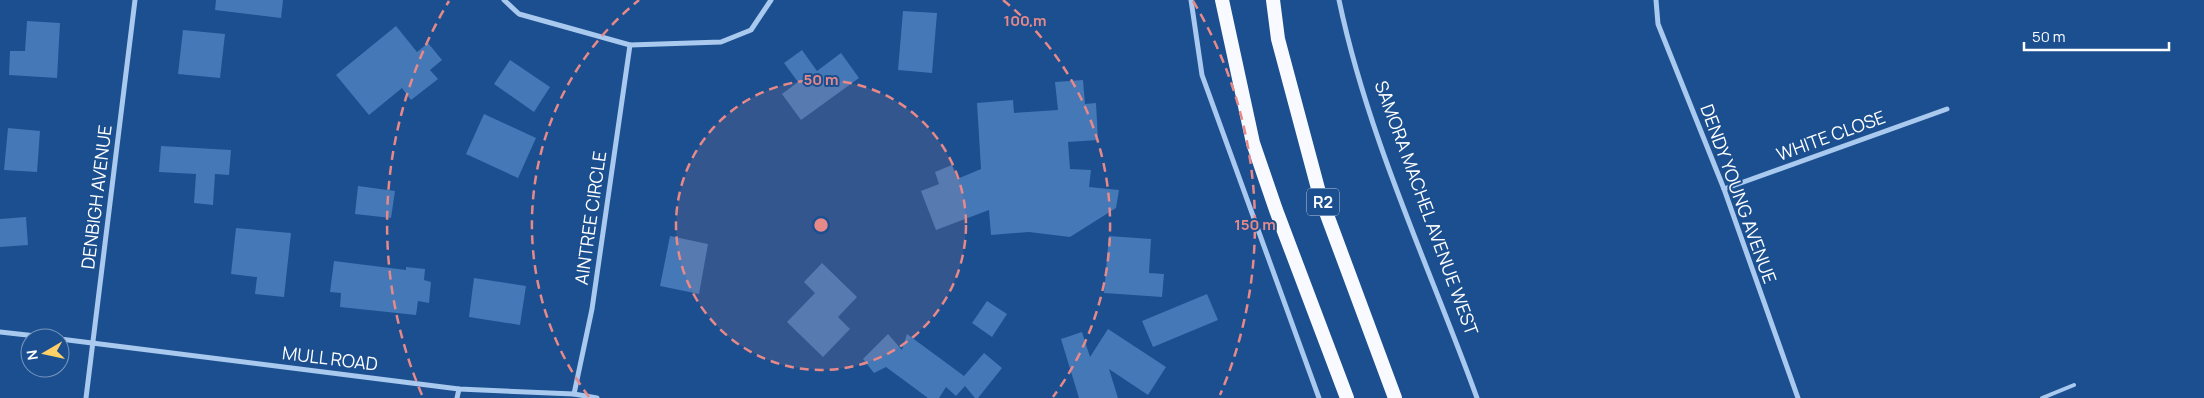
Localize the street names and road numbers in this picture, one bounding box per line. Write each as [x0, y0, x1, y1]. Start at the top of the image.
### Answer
street label: SAMORA MACHEL AVENUE WEST [1370, 77, 1484, 338]
street label: DENDY YOUNG AVENUE [1695, 101, 1783, 287]
street label: WHITE CLOSE [1773, 104, 1888, 166]
street label: DENBIGH AVENUE [75, 123, 117, 270]
street label: AINTREE CIRCLE [569, 149, 611, 286]
road number: R2 [1307, 188, 1339, 216]
street label: MULL ROAD [281, 340, 379, 376]

